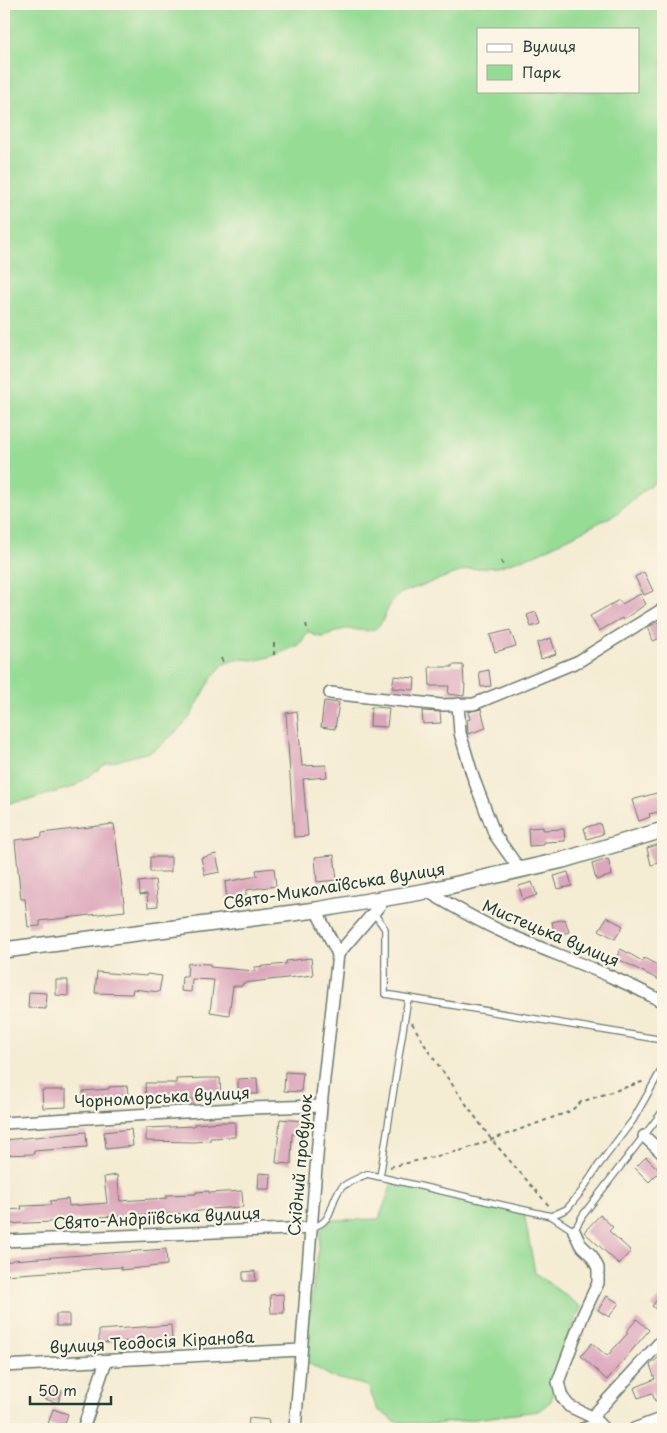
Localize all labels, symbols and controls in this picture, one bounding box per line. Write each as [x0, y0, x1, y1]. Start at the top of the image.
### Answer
legend [477, 28, 640, 92]
text: Вулиця [522, 34, 576, 57]
text: Парк [522, 60, 561, 83]
street label: Свято-Миколаївська вулиця [221, 856, 447, 914]
street label: Мистецька вулиця [479, 892, 624, 972]
street label: Чорноморська вулиця [73, 1079, 250, 1113]
street label: Східний провулок [281, 1092, 317, 1237]
street label: Свято-Андріївська вулиця [53, 1200, 261, 1234]
street label: вулиця Теодосія Кіранова [49, 1324, 255, 1358]
scale bar [30, 1373, 111, 1405]
text: 50 m [38, 1378, 77, 1401]

